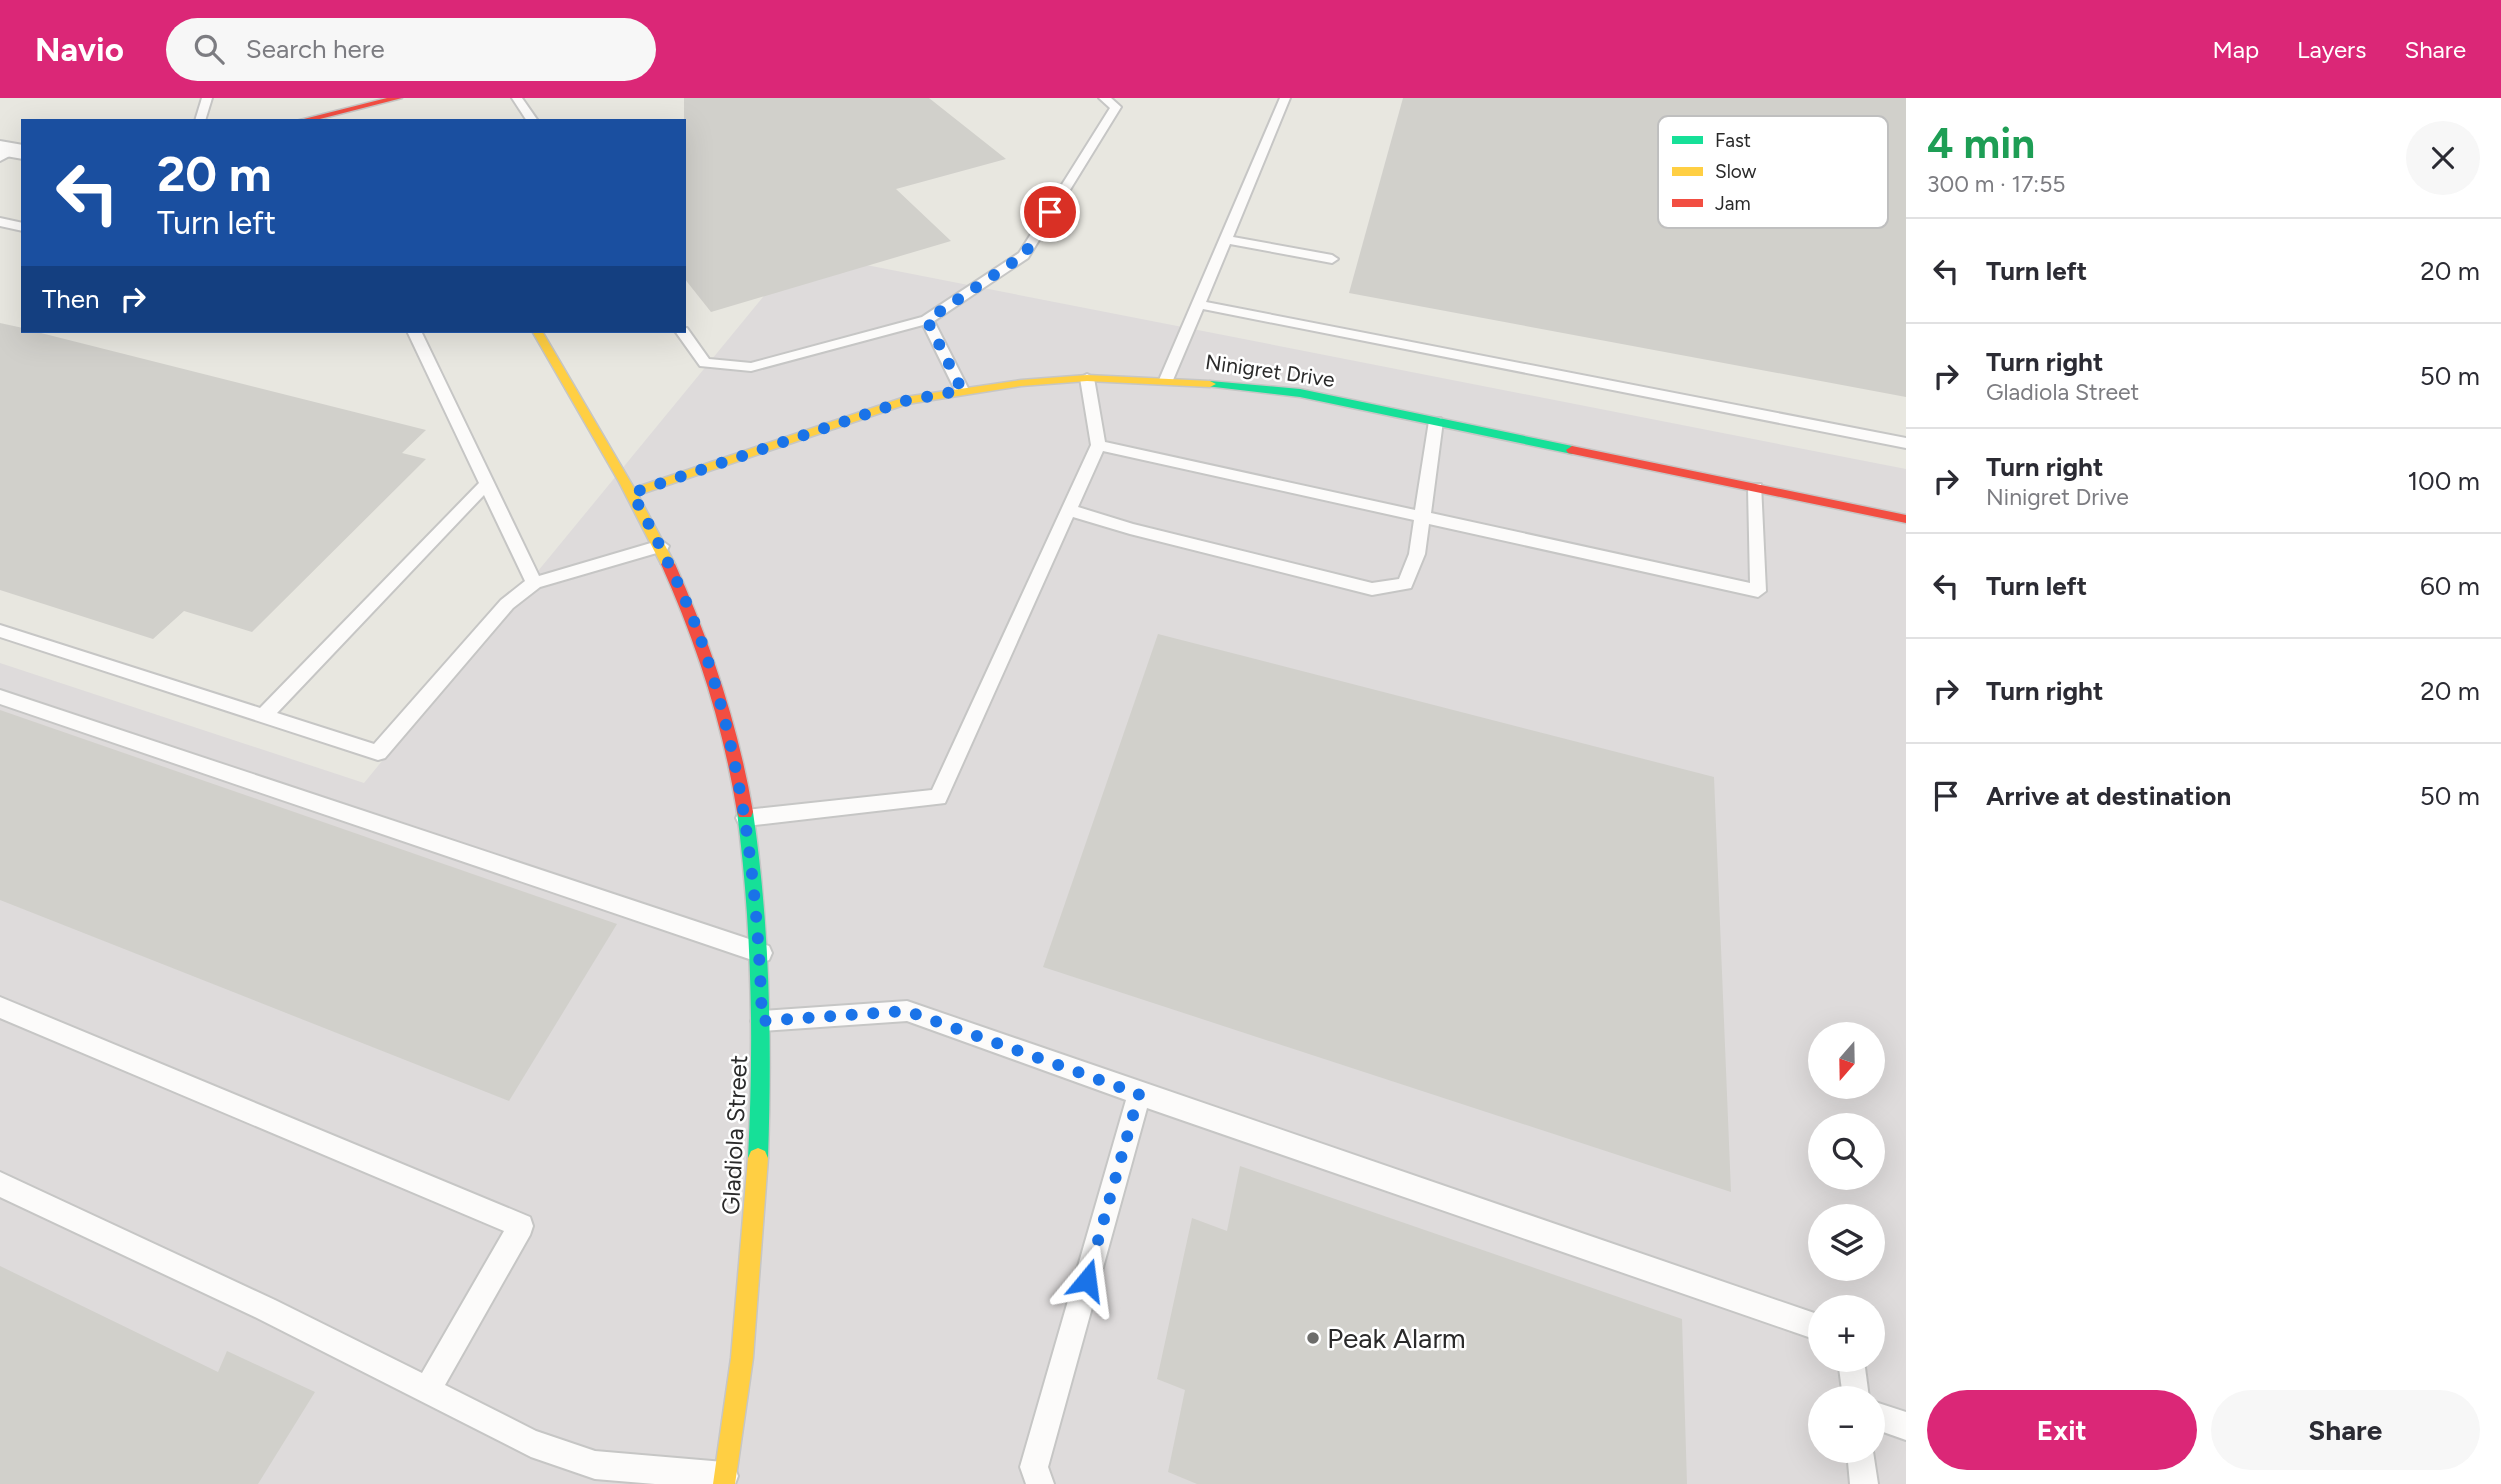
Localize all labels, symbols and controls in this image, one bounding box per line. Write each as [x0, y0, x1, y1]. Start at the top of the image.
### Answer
search box [166, 18, 656, 81]
text: Navio [35, 30, 124, 69]
icon: search [190, 30, 228, 68]
text: Search here [246, 33, 385, 65]
text: Map [2212, 35, 2259, 64]
text: Layers [2297, 35, 2366, 64]
text: Share [2404, 35, 2466, 64]
legend [1658, 116, 1888, 228]
text: 4 min [1927, 118, 2035, 169]
button: close [2406, 121, 2480, 195]
text: Fast [1715, 129, 1751, 152]
text: 20 m [157, 144, 272, 203]
icon: left [42, 147, 133, 238]
text: Slow [1715, 160, 1757, 183]
text: 300 m · 17:55 [1927, 170, 2066, 198]
pin [1020, 182, 1080, 242]
text: Jam [1715, 192, 1751, 215]
icon: arrive [1031, 193, 1069, 231]
text: Turn left [157, 204, 276, 242]
icon: left [1927, 252, 1965, 290]
text: Turn left [1986, 255, 2087, 287]
text: 20 m [2420, 255, 2480, 287]
icon: right [114, 280, 152, 318]
text: Then [42, 283, 100, 315]
text: Turn right [1986, 346, 2103, 378]
street label: Ninigret Drive [1204, 349, 1336, 392]
icon: right [1927, 357, 1965, 395]
text: 50 m [2420, 360, 2480, 392]
text: Gladiola Street [1986, 378, 2139, 406]
text: Turn right [1986, 451, 2103, 483]
icon: right [1927, 462, 1965, 500]
text: 100 m [2407, 465, 2480, 497]
text: Ninigret Drive [1986, 483, 2129, 511]
icon: left [1927, 567, 1965, 605]
text: Turn left [1986, 570, 2087, 602]
text: 60 m [2420, 570, 2480, 602]
icon: right [1927, 672, 1965, 710]
text: Turn right [1986, 675, 2103, 707]
text: 20 m [2420, 675, 2480, 707]
icon: arrive [1927, 777, 1965, 815]
text: Arrive at destination [1986, 780, 2231, 812]
text: 50 m [2420, 780, 2480, 812]
north arrow [1808, 1022, 1885, 1099]
map controls [1808, 1022, 1885, 1463]
street label: Gladiola Street [716, 1054, 753, 1216]
button: search [1808, 1113, 1885, 1190]
button: layers [1808, 1204, 1885, 1281]
position arrow [1050, 1243, 1124, 1317]
button: + [1808, 1295, 1885, 1372]
place label: Peak Alarm [1327, 1321, 1466, 1355]
marker: Peak Alarm [1305, 1330, 1321, 1346]
button: − [1808, 1386, 1885, 1463]
button: Exit [1927, 1390, 2197, 1470]
button: Share [2211, 1390, 2480, 1470]

